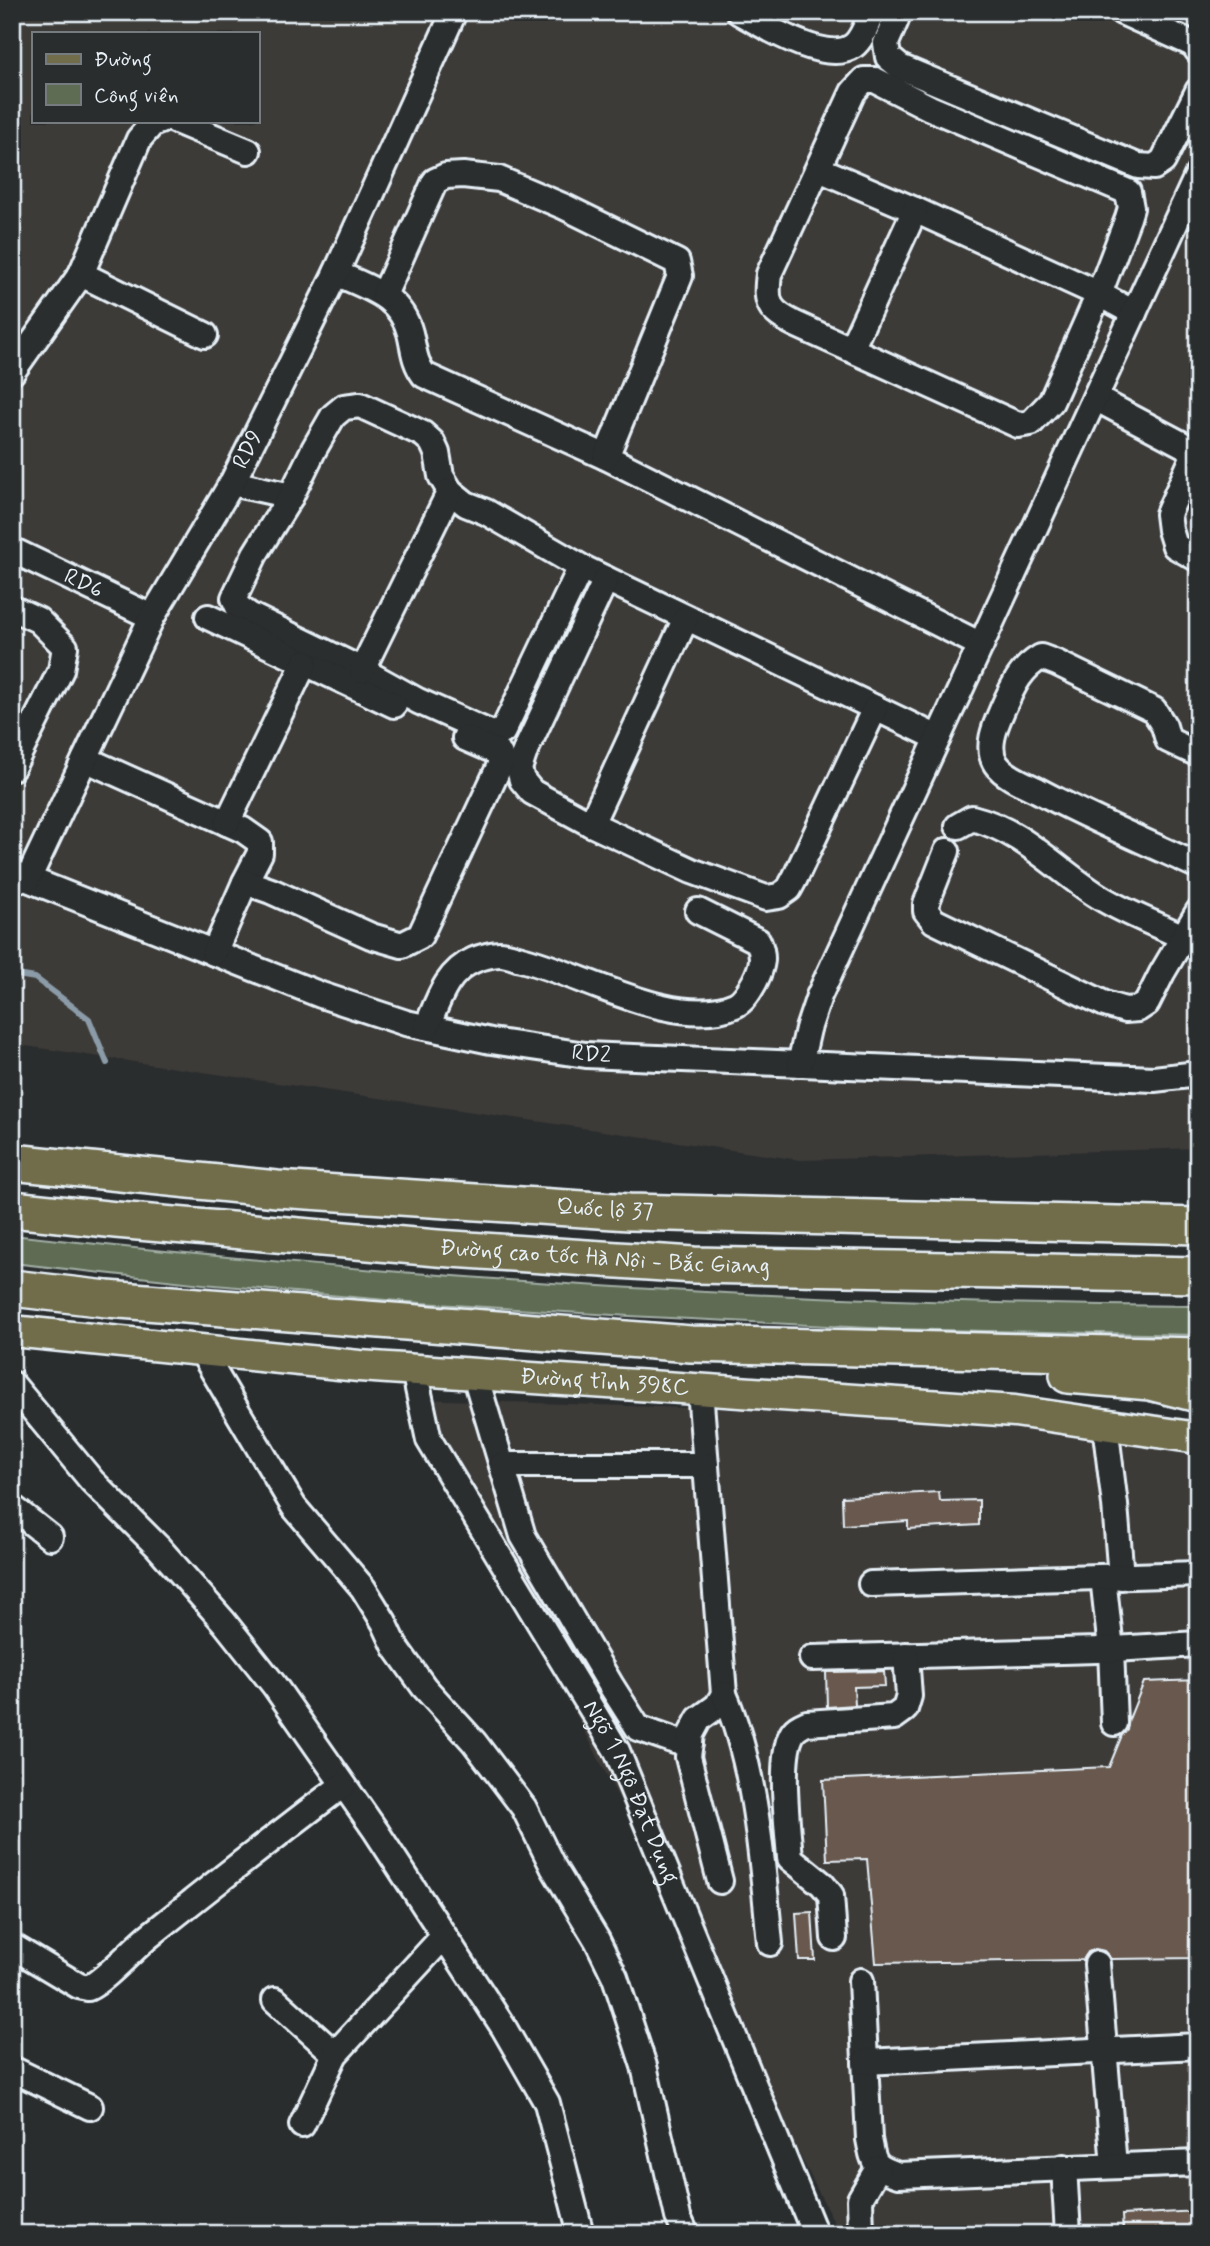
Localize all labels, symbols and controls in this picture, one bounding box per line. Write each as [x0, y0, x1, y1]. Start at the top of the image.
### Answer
legend [32, 32, 259, 122]
text: Đường [94, 46, 152, 76]
text: Công viên [94, 82, 179, 112]
street label: RD9 [226, 425, 271, 474]
street label: RD6 [59, 562, 108, 606]
street label: RD2 [569, 1038, 612, 1071]
street label: Quốc lộ 37 [555, 1192, 654, 1228]
street label: Đường cao tốc Hà Nội - Bắc Giang [439, 1233, 770, 1282]
street label: Đường tỉnh 398C [519, 1362, 690, 1404]
street label: Ngõ 1 Ngô Đạt Dụng [575, 1695, 685, 1889]

